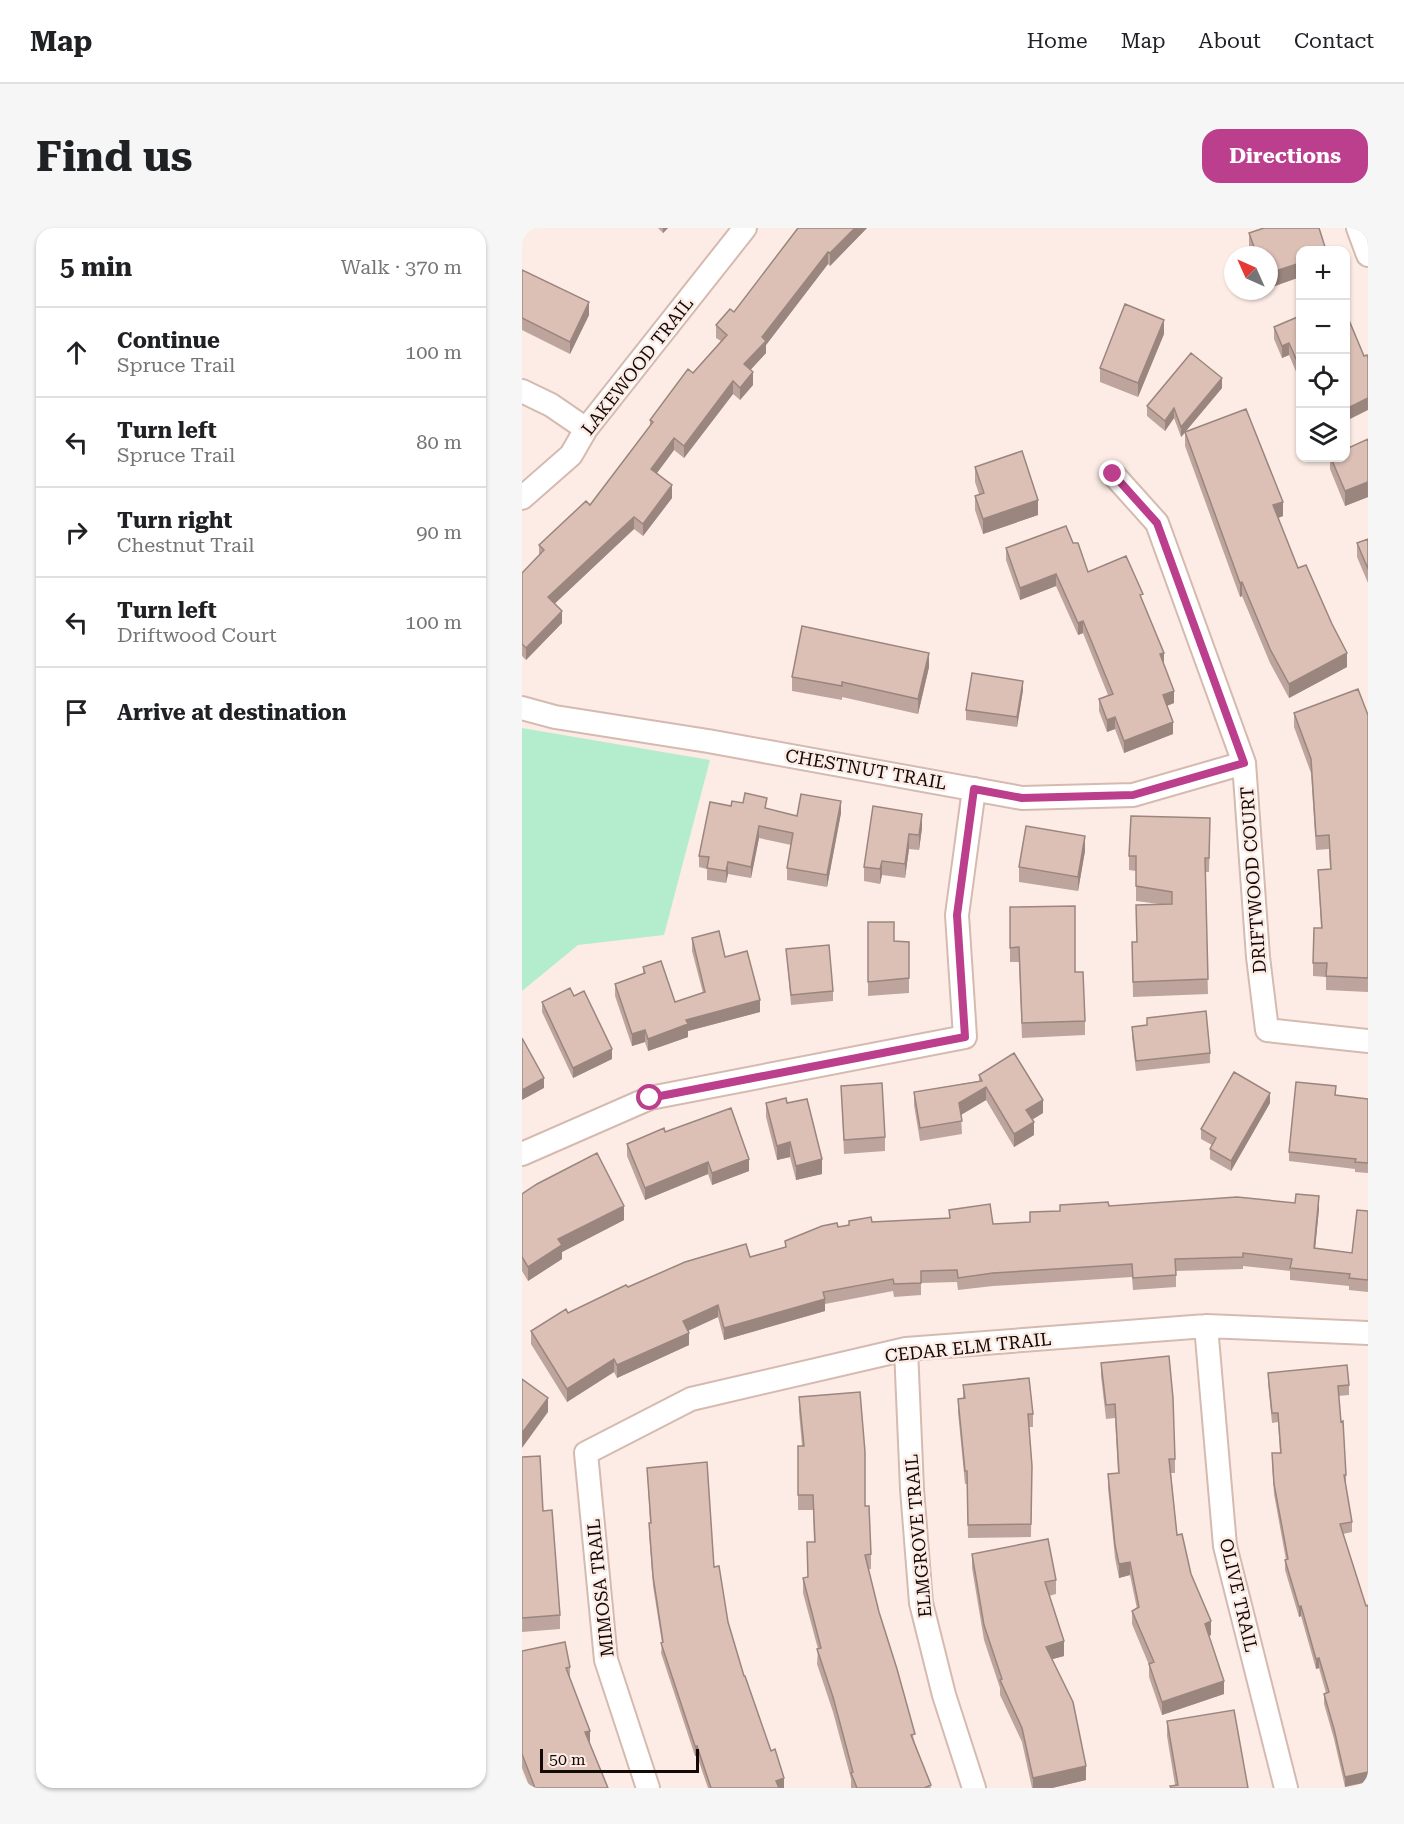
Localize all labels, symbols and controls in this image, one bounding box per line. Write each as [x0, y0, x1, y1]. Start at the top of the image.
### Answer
text: Map [30, 25, 92, 58]
text: Home [1027, 29, 1088, 53]
text: Map [1121, 29, 1166, 53]
text: About [1199, 29, 1261, 53]
text: Contact [1294, 29, 1374, 53]
button: Directions [1202, 129, 1368, 183]
text: Find us [36, 132, 193, 181]
north arrow [1224, 246, 1278, 300]
map controls [1296, 246, 1350, 462]
button: + [1296, 246, 1350, 300]
text: 5 min [60, 252, 132, 282]
text: Walk · 370 m [341, 255, 462, 279]
street label: LAKEWOOD TRAIL [577, 293, 697, 439]
button: − [1296, 300, 1350, 354]
text: Continue [117, 328, 220, 353]
icon: ahead [60, 336, 93, 369]
text: 100 m [405, 340, 462, 364]
text: Spruce Trail [117, 353, 235, 377]
button: locate [1296, 354, 1350, 408]
button: layers [1296, 408, 1350, 462]
text: Turn left [117, 418, 217, 443]
icon: left [60, 426, 93, 459]
text: 80 m [416, 430, 462, 454]
text: Spruce Trail [117, 443, 235, 467]
route end [1099, 460, 1125, 486]
text: Turn right [117, 508, 232, 533]
icon: right [60, 516, 93, 549]
text: 90 m [416, 520, 462, 544]
text: Chestnut Trail [117, 533, 255, 557]
text: Turn left [117, 598, 217, 623]
icon: left [60, 606, 93, 639]
text: 100 m [405, 610, 462, 634]
text: Driftwood Court [117, 623, 277, 647]
icon: arrive [60, 696, 93, 729]
text: Arrive at destination [117, 700, 346, 725]
street label: CHESTNUT TRAIL [784, 744, 948, 794]
street label: DRIFTWOOD COURT [1236, 786, 1270, 974]
route start [636, 1084, 662, 1110]
street label: CEDAR ELM TRAIL [884, 1328, 1052, 1366]
street label: ELMGROVE TRAIL [900, 1453, 936, 1619]
street label: MIMOSA TRAIL [582, 1518, 618, 1658]
street label: OLIVE TRAIL [1216, 1536, 1262, 1654]
scale bar [540, 1746, 699, 1774]
text: 50 m [549, 1750, 586, 1769]

